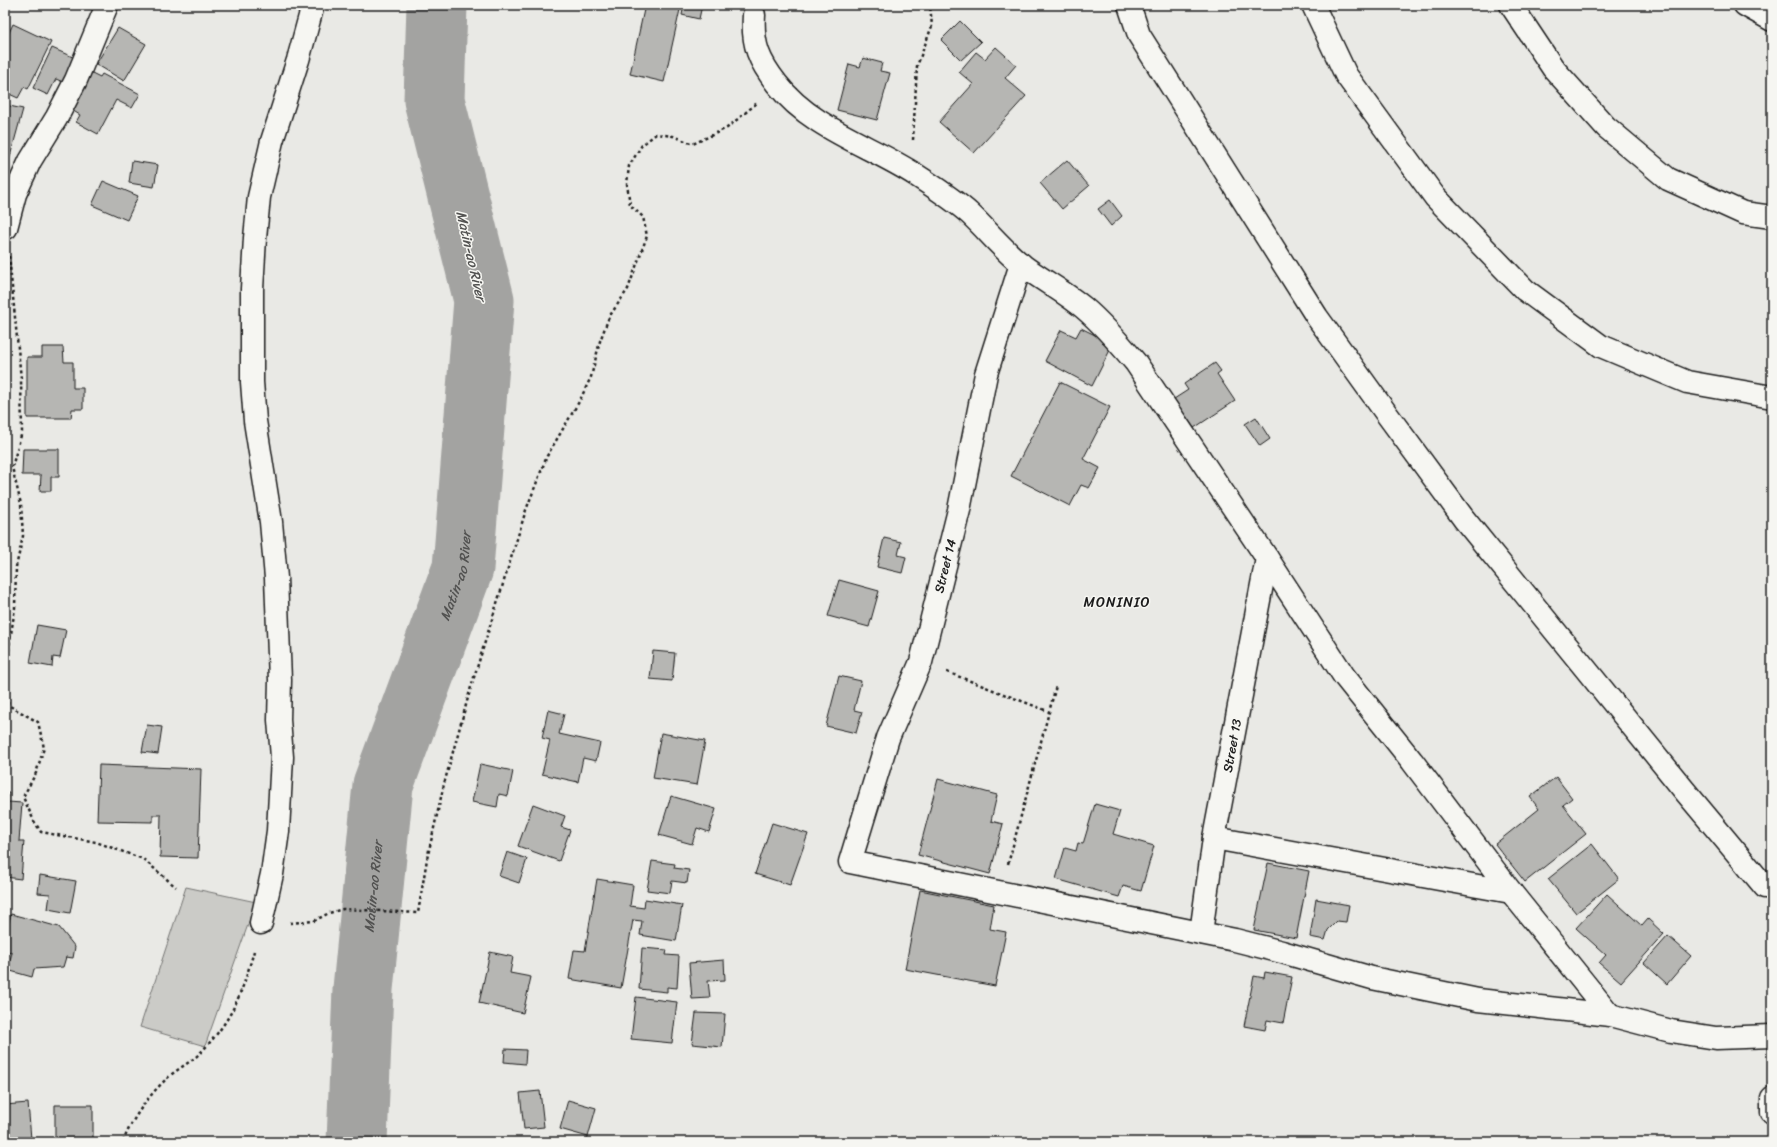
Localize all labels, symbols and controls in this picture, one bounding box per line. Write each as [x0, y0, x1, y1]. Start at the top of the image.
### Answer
water label: Matin-ao River [449, 209, 494, 307]
water label: Matin-ao River [432, 527, 479, 624]
street label: Street 14 [927, 537, 963, 595]
district label: MONINIO [1083, 590, 1151, 615]
street label: Street 13 [1215, 717, 1248, 774]
water label: Matin-ao River [356, 837, 390, 933]

